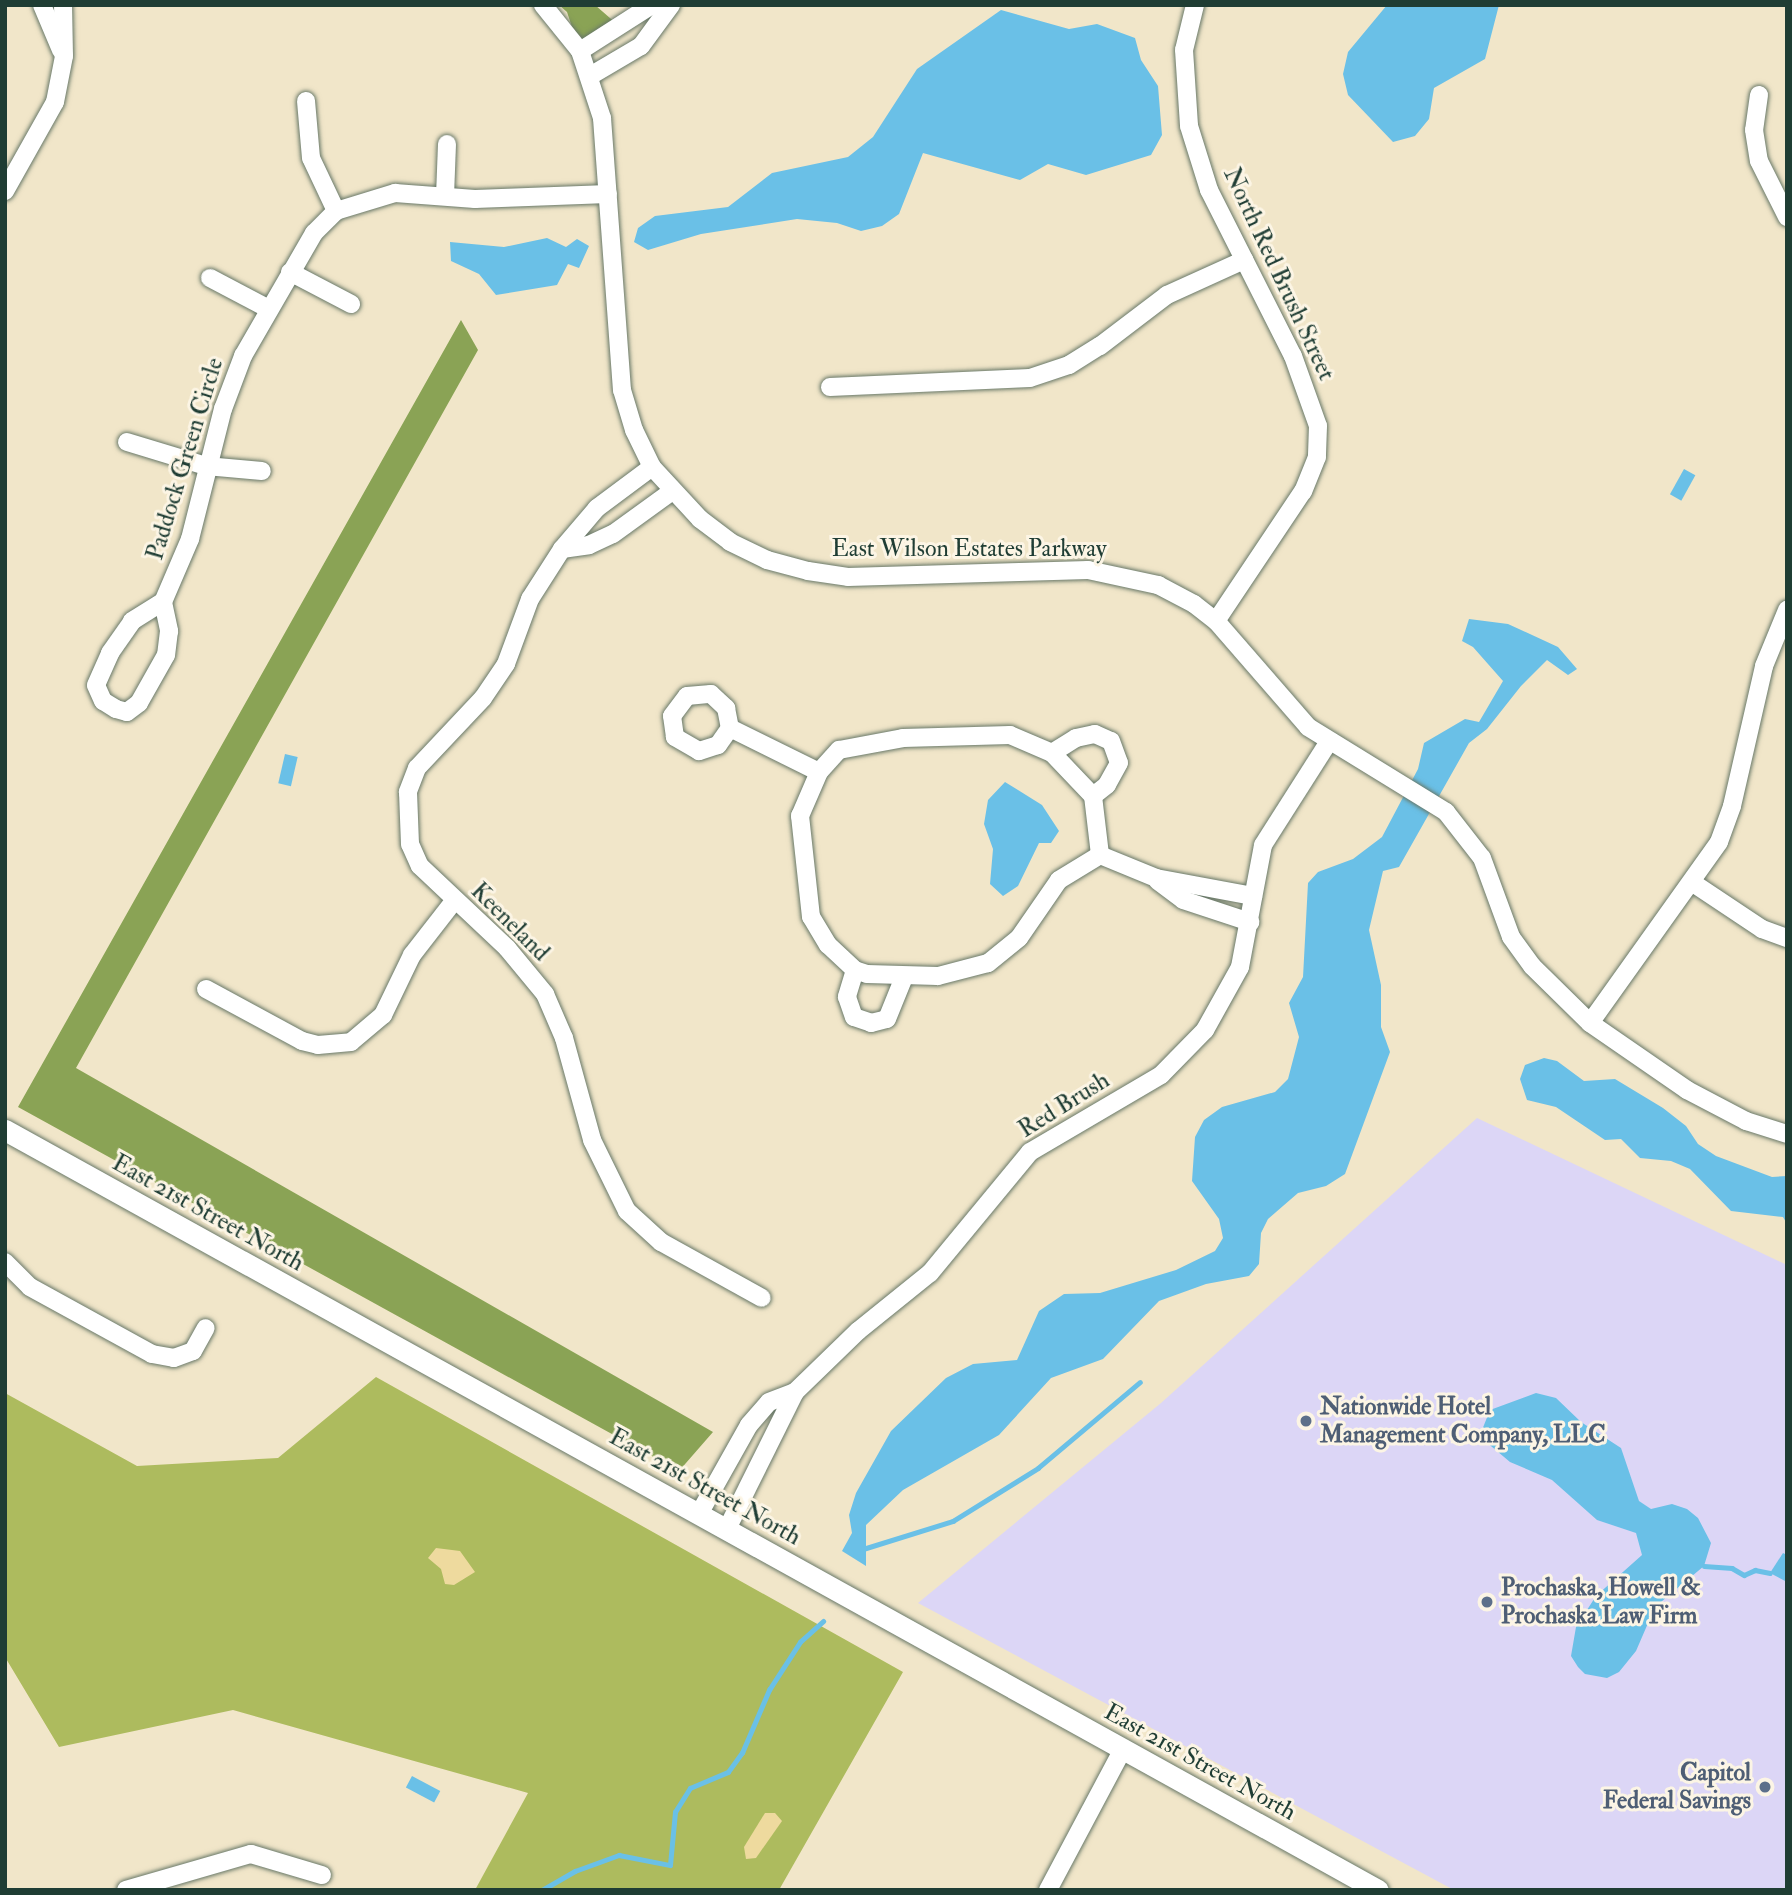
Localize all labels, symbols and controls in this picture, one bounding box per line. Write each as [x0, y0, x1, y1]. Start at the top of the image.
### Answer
street label: North Red Brush Street [1217, 163, 1341, 385]
street label: Paddock Green Circle [141, 355, 229, 563]
street label: East Wilson Estates Parkway [831, 535, 1107, 563]
street label: Keeneland [465, 877, 555, 967]
street label: Red Brush [1013, 1066, 1115, 1144]
street label: East 21st Street North [107, 1148, 309, 1278]
place label: Nationwide Hotel Management Company, LLC [1320, 1393, 1605, 1449]
marker: Nationwide Hotel Management Company, LLC [1298, 1413, 1314, 1429]
street label: East 21st Street North [604, 1422, 806, 1552]
place label: Prochaska, Howell & Prochaska Law Firm [1501, 1574, 1701, 1630]
marker: Prochaska, Howell & Prochaska Law Firm [1479, 1594, 1495, 1610]
street label: East 21st Street North [1099, 1697, 1301, 1827]
place label: Capitol Federal Savings [1603, 1759, 1751, 1815]
marker: Capitol Federal Savings [1757, 1779, 1773, 1795]

